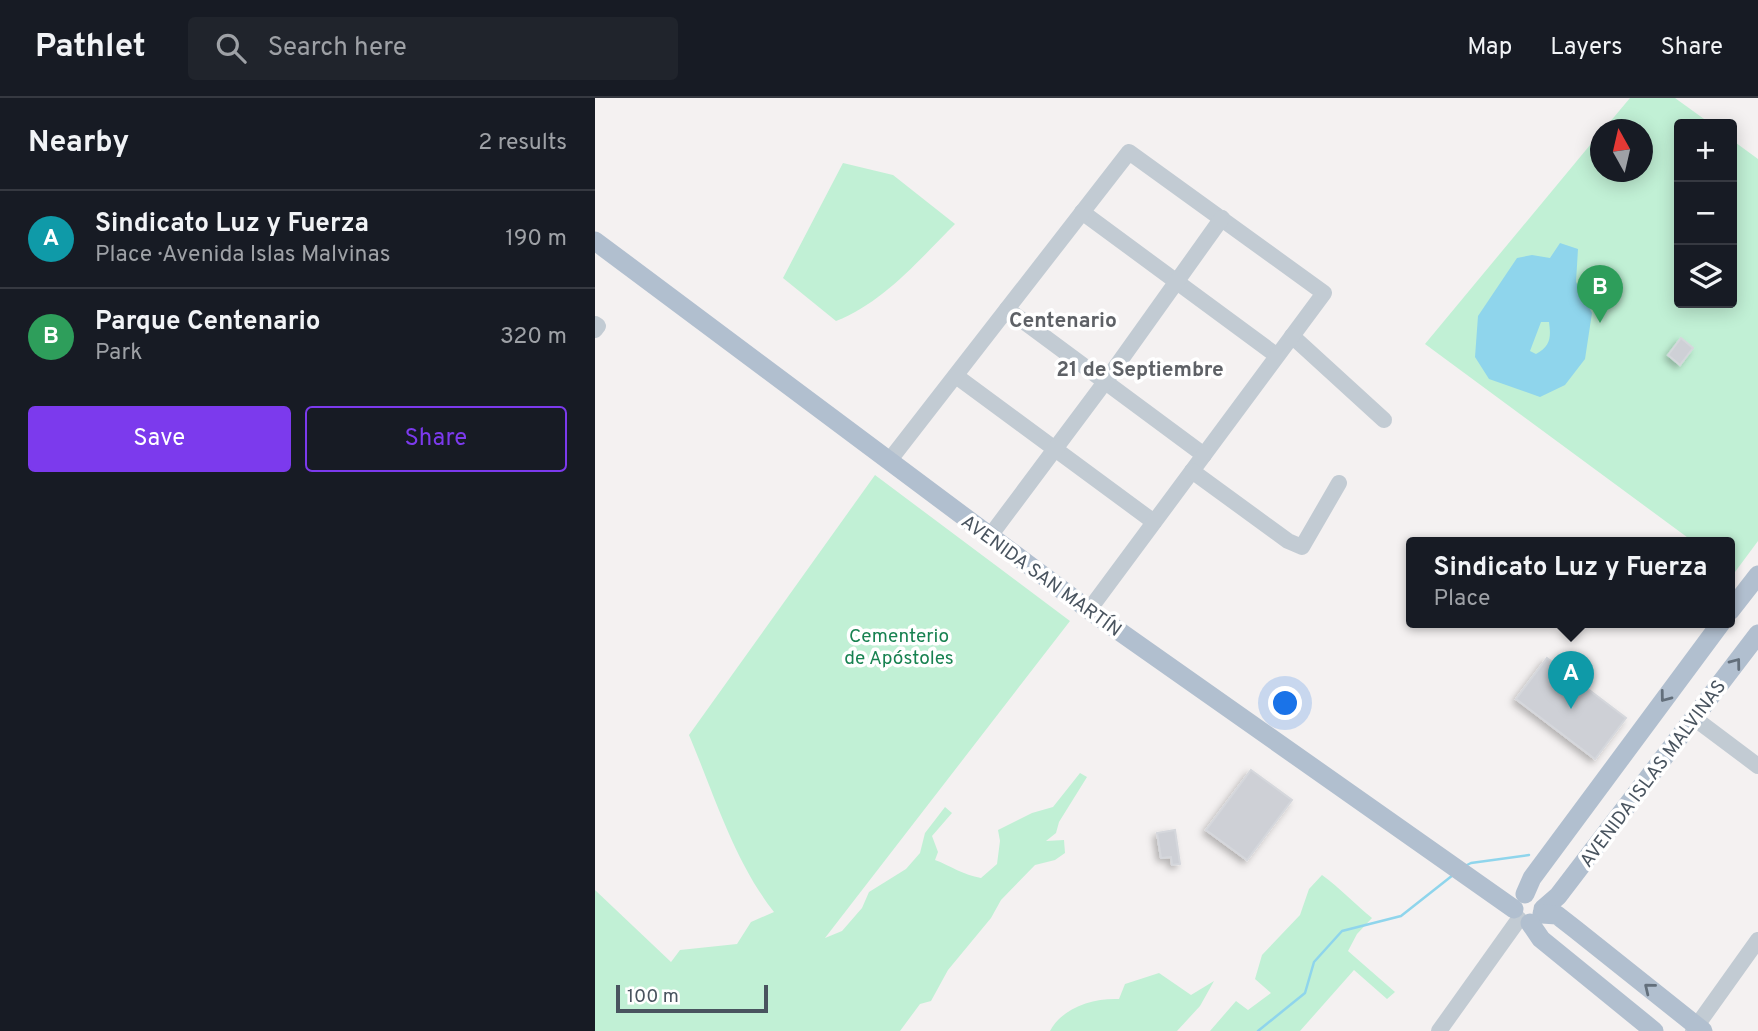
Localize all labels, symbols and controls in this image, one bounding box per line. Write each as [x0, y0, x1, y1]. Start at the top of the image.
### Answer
search box [188, 17, 678, 80]
text: Pathlet [35, 27, 146, 69]
icon: search [212, 29, 250, 67]
text: Search here [268, 32, 407, 65]
text: Map [1467, 33, 1512, 63]
text: Layers [1550, 33, 1622, 63]
text: Share [1660, 33, 1723, 63]
north arrow [1590, 119, 1653, 182]
map controls [1674, 119, 1737, 308]
button: + [1674, 119, 1737, 182]
text: Nearby [28, 125, 129, 162]
text: 2 results [478, 129, 567, 158]
button: − [1674, 182, 1737, 245]
text: Sindicato Luz y Fuerza [95, 208, 369, 241]
text: A [43, 225, 59, 254]
text: 190 m [505, 225, 567, 254]
text: Place · Avenida Islas Malvinas [95, 241, 391, 270]
button: layers [1674, 245, 1737, 308]
pin: B [1577, 265, 1623, 323]
text: Parque Centenario [95, 306, 321, 339]
district label: Centenario [1009, 308, 1117, 335]
text: B [43, 323, 59, 352]
text: 320 m [500, 323, 567, 352]
text: Park [95, 339, 142, 368]
district label: 21 de Septiembre [1056, 357, 1224, 384]
button: Save [28, 406, 291, 472]
button: Share [305, 406, 567, 472]
street label: AVENIDA SAN MARTÍN [956, 510, 1126, 643]
popup [1406, 537, 1735, 628]
text: Sindicato Luz y Fuerza [1433, 552, 1708, 585]
text: Place [1433, 585, 1490, 614]
park label: Cementerio de Apóstoles [844, 625, 954, 671]
pin: A [1548, 651, 1594, 709]
one-way arrow [1728, 658, 1741, 671]
street label: AVENIDA ISLAS MALVINAS [1575, 676, 1732, 873]
your location [1268, 686, 1302, 720]
one-way arrow [1660, 689, 1673, 702]
scale bar [616, 982, 768, 1014]
one-way arrow [1645, 984, 1657, 997]
text: 100 m [627, 985, 679, 1009]

